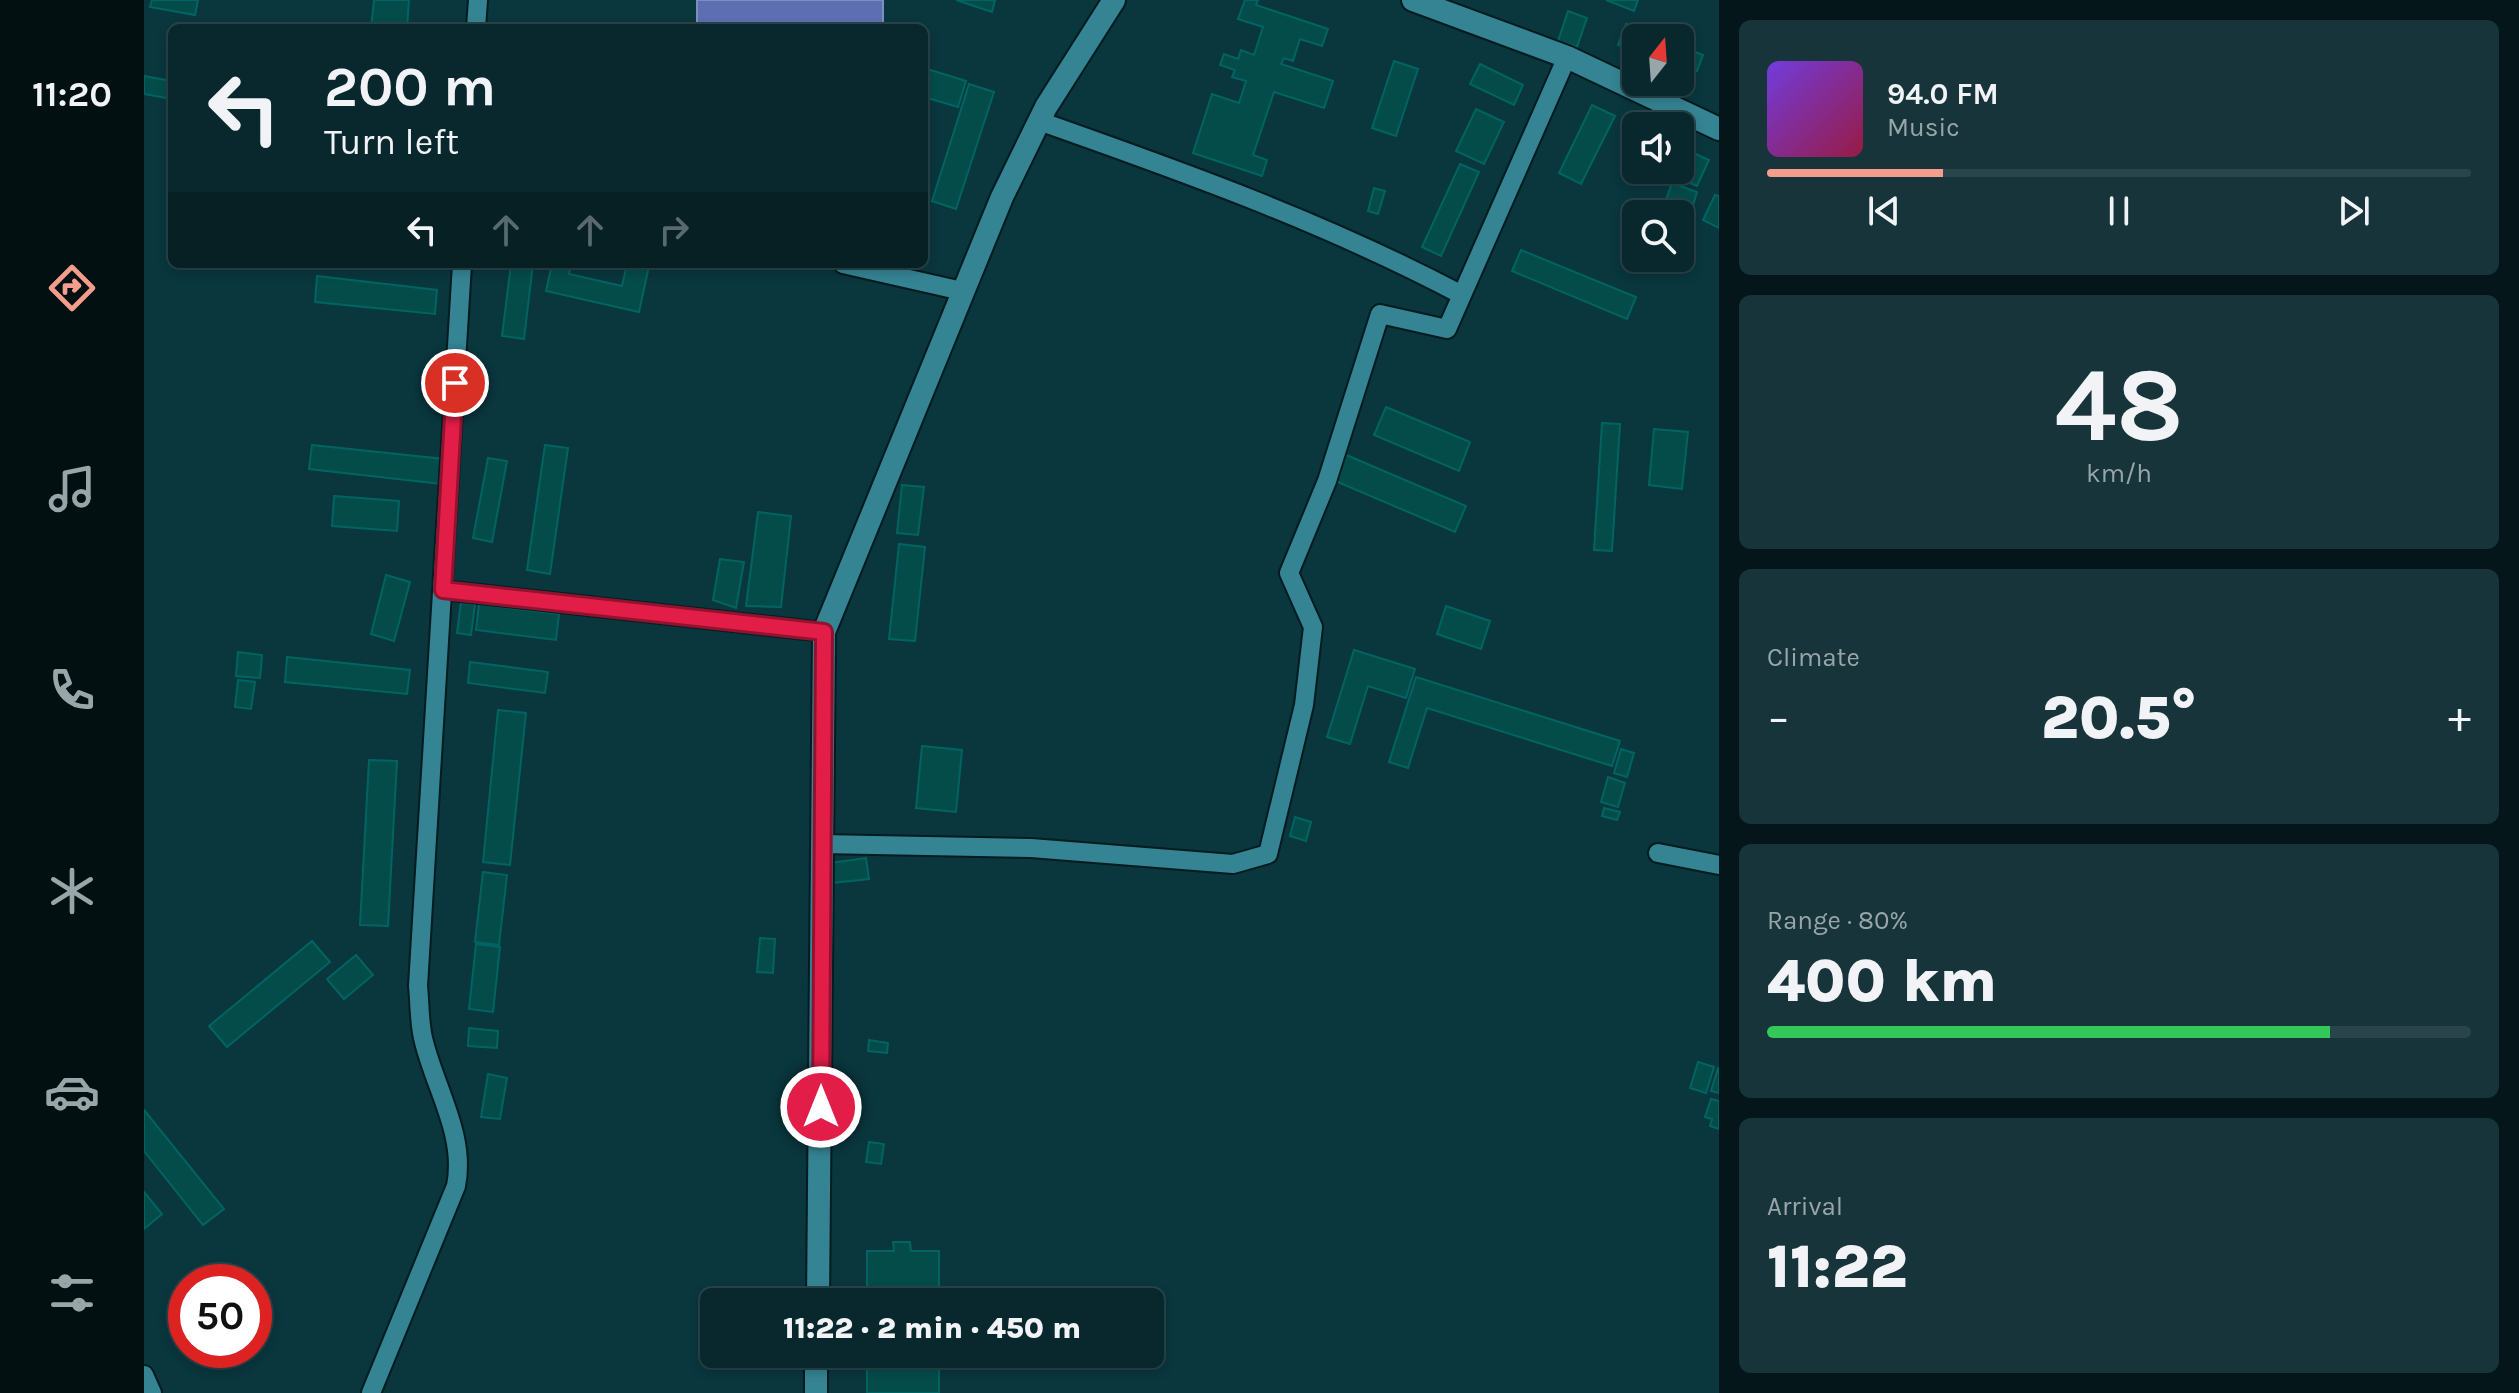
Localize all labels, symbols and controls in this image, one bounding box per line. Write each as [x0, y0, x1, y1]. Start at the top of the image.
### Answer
north arrow [1622, 24, 1694, 96]
map controls [1622, 24, 1694, 272]
text: 200 m [324, 54, 496, 119]
icon: left [192, 56, 296, 160]
text: 11:20 [32, 73, 112, 115]
text: 94.0 FM [1887, 76, 1999, 112]
button: sound [1622, 112, 1694, 184]
text: Music [1887, 112, 1960, 143]
text: Turn left [324, 121, 459, 163]
icon: previous [1862, 189, 1906, 233]
icon: pause [2097, 189, 2141, 233]
icon: next [2332, 189, 2376, 233]
button: search [1622, 200, 1694, 272]
icon: left [400, 208, 444, 252]
icon: ahead [484, 208, 528, 252]
icon: ahead [568, 208, 612, 252]
icon: right [652, 208, 696, 252]
icon: directions [44, 260, 100, 316]
text: 48 [2054, 345, 2184, 466]
pin [421, 349, 489, 417]
icon: arrive [433, 361, 477, 405]
text: km/h [2086, 458, 2152, 489]
icon: music [44, 461, 100, 517]
text: Climate [1767, 642, 1860, 673]
icon: phone [44, 662, 100, 718]
text: 20.5° [2041, 683, 2197, 753]
text: − [1767, 692, 1790, 743]
text: + [2448, 692, 2471, 743]
icon: climate [44, 863, 100, 919]
text: Range · 80% [1767, 905, 1908, 936]
text: 400 km [1767, 946, 1997, 1016]
icon: car [44, 1064, 100, 1120]
position arrow [779, 1065, 863, 1149]
text: Arrival [1767, 1191, 1843, 1222]
text: 11:22 [1767, 1232, 1908, 1302]
speed limit sign: 50 [168, 1264, 272, 1368]
icon: filters [44, 1265, 100, 1321]
text: 11:22 · 2 min · 450 m [783, 1310, 1081, 1346]

